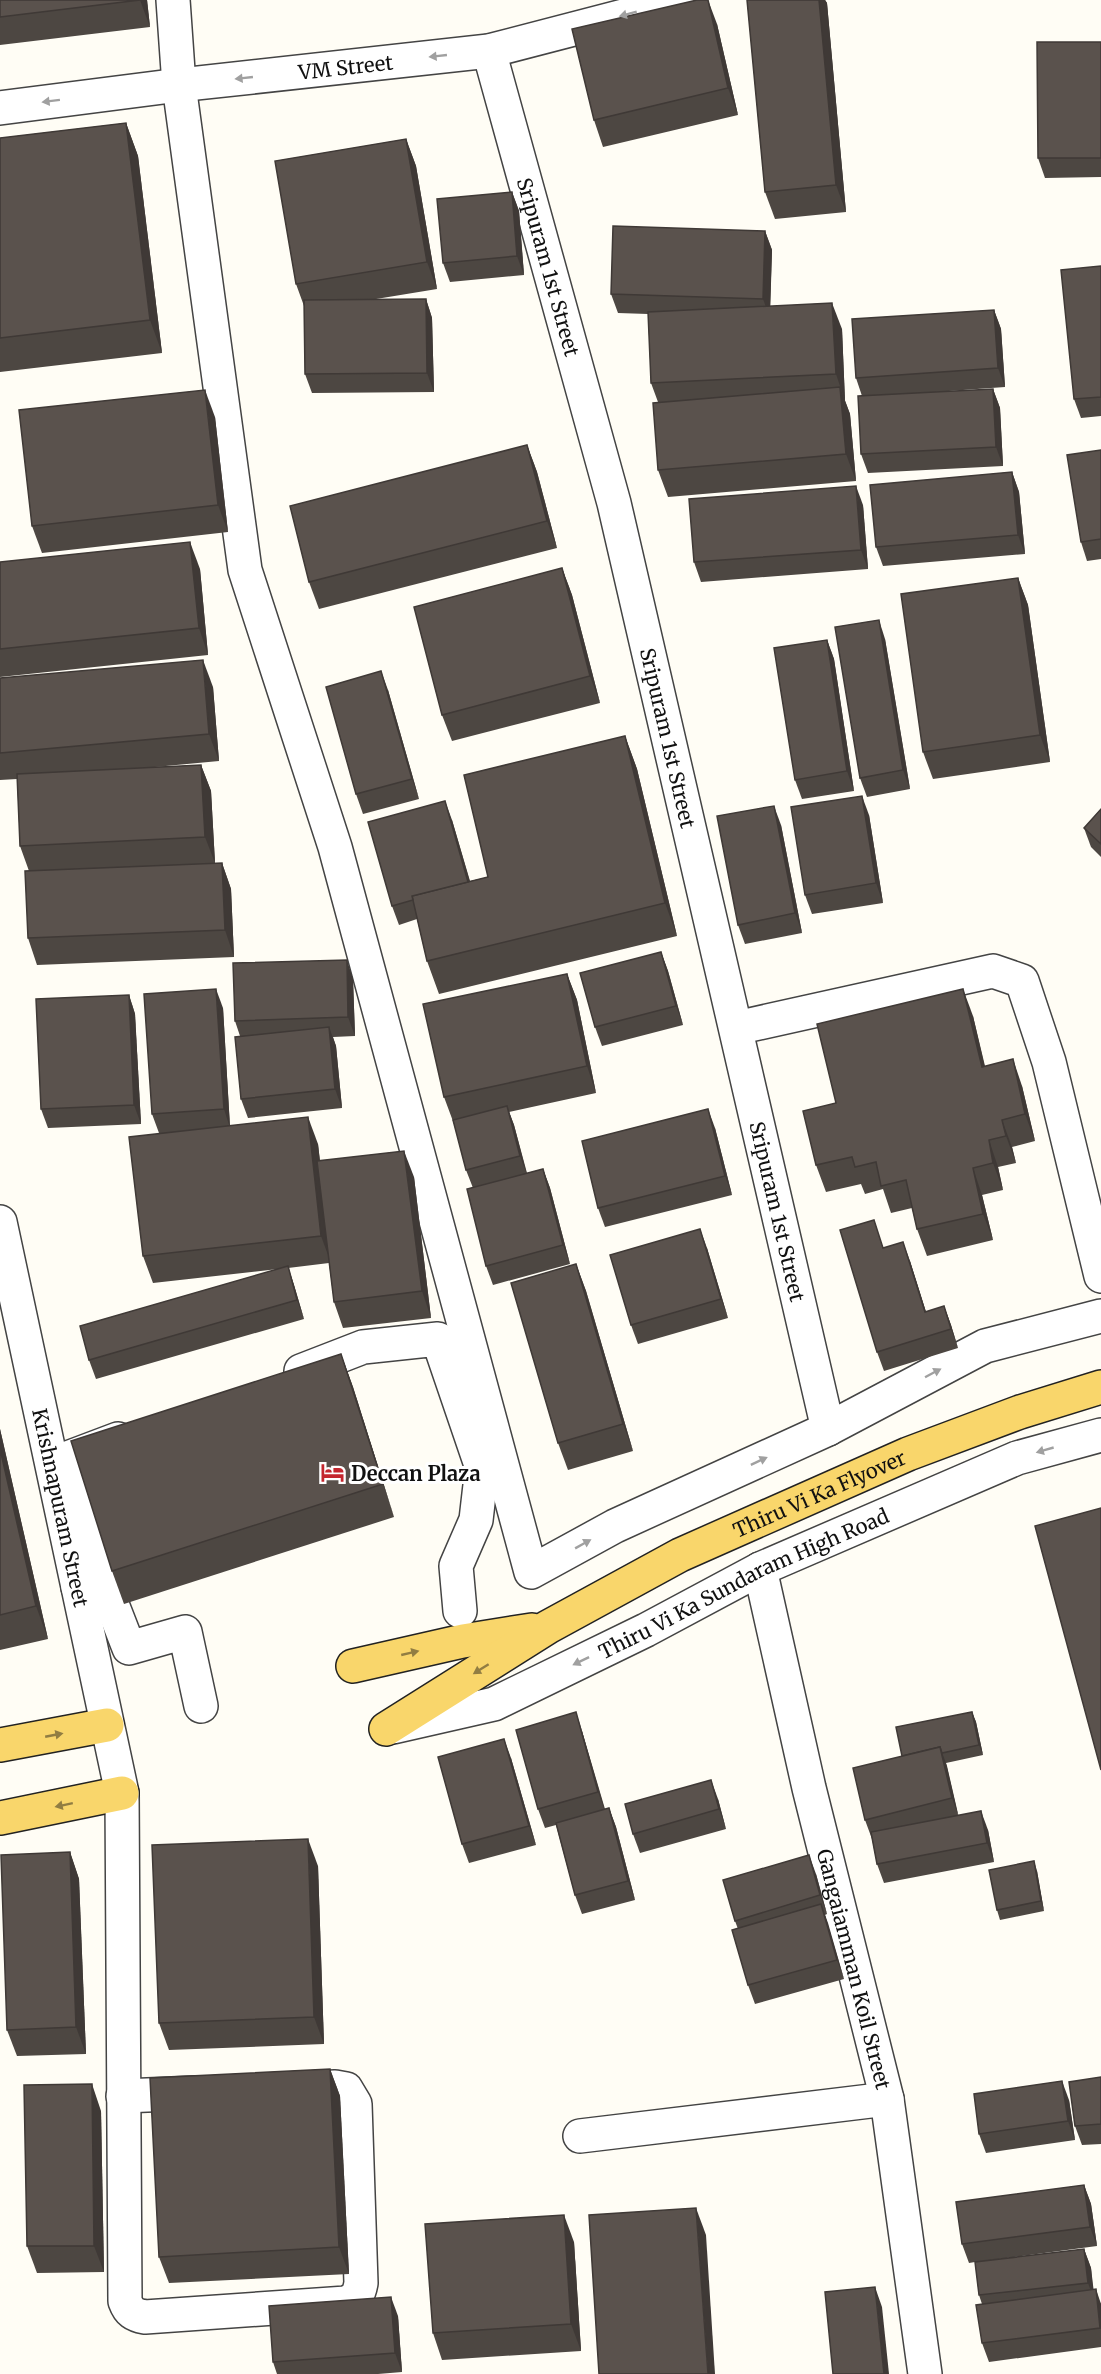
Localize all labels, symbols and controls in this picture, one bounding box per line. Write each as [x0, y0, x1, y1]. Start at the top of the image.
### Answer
one-way arrow [619, 10, 637, 20]
street label: VM Street [296, 49, 394, 84]
one-way arrow [429, 52, 448, 61]
one-way arrow [235, 73, 254, 82]
one-way arrow [41, 97, 60, 106]
street label: Sripuram 1st Street [512, 175, 585, 359]
street label: Sripuram 1st Street [635, 645, 701, 831]
street label: Sripuram 1st Street [745, 1119, 811, 1304]
one-way arrow [925, 1369, 942, 1378]
street label: Krishnapuram Street [28, 1406, 94, 1609]
street label: Thiru Vi Ka Flyover [729, 1444, 909, 1542]
one-way arrow [1036, 1446, 1054, 1455]
one-way arrow [750, 1456, 767, 1465]
hotel icon: Deccan Plaza [320, 1460, 346, 1486]
place label: Deccan Plaza [351, 1461, 481, 1486]
street label: Thiru Vi Ka Sundaram High Road [594, 1503, 892, 1664]
one-way arrow [575, 1539, 592, 1549]
one-way arrow [401, 1648, 420, 1657]
one-way arrow [573, 1657, 590, 1666]
one-way arrow [472, 1663, 489, 1674]
one-way arrow [44, 1730, 63, 1739]
one-way arrow [55, 1801, 74, 1810]
street label: Gangaiamman Koil Street [812, 1846, 897, 2092]

